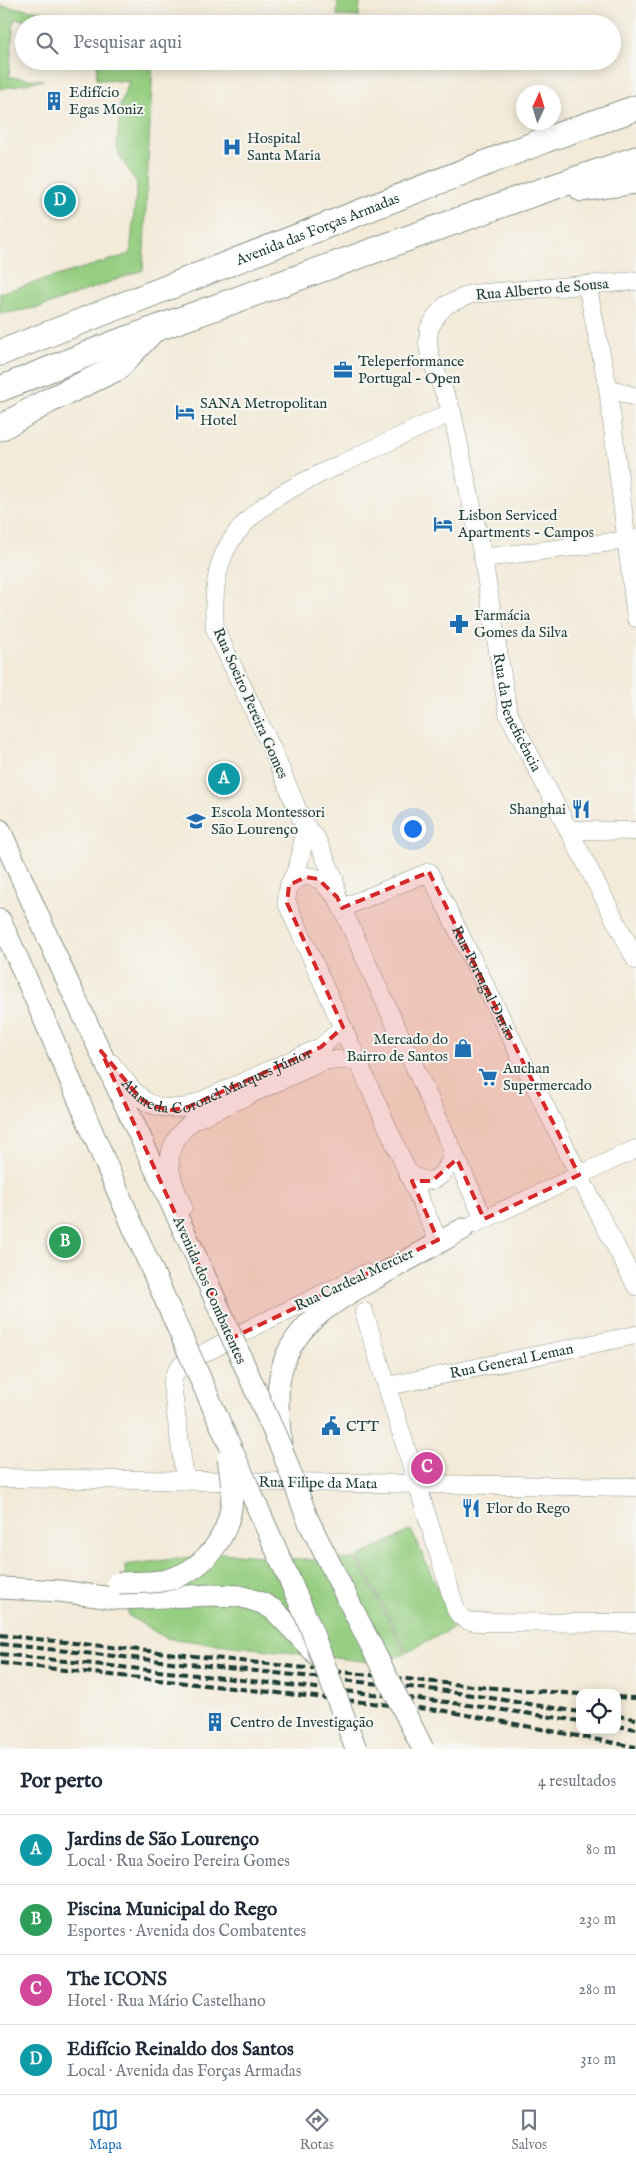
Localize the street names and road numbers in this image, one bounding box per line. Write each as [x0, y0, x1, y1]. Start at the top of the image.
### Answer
street label: Avenida das Forças Armadas [232, 189, 402, 270]
street label: Rua Alberto de Sousa [475, 274, 610, 305]
street label: Rua Soeiro Pereira Gomes [209, 625, 292, 782]
street label: Rua da Beneficência [488, 652, 546, 775]
street label: Rua Portugal Durão [447, 923, 520, 1044]
street label: Alameda Coronel Marques Júnior [117, 1043, 315, 1118]
street label: Avenida dos Combatentes [168, 1212, 251, 1367]
street label: Rua Cardeal Mercier [292, 1243, 417, 1315]
street label: Rua General Leman [448, 1339, 575, 1383]
street label: Rua Filipe da Mata [258, 1473, 378, 1493]

